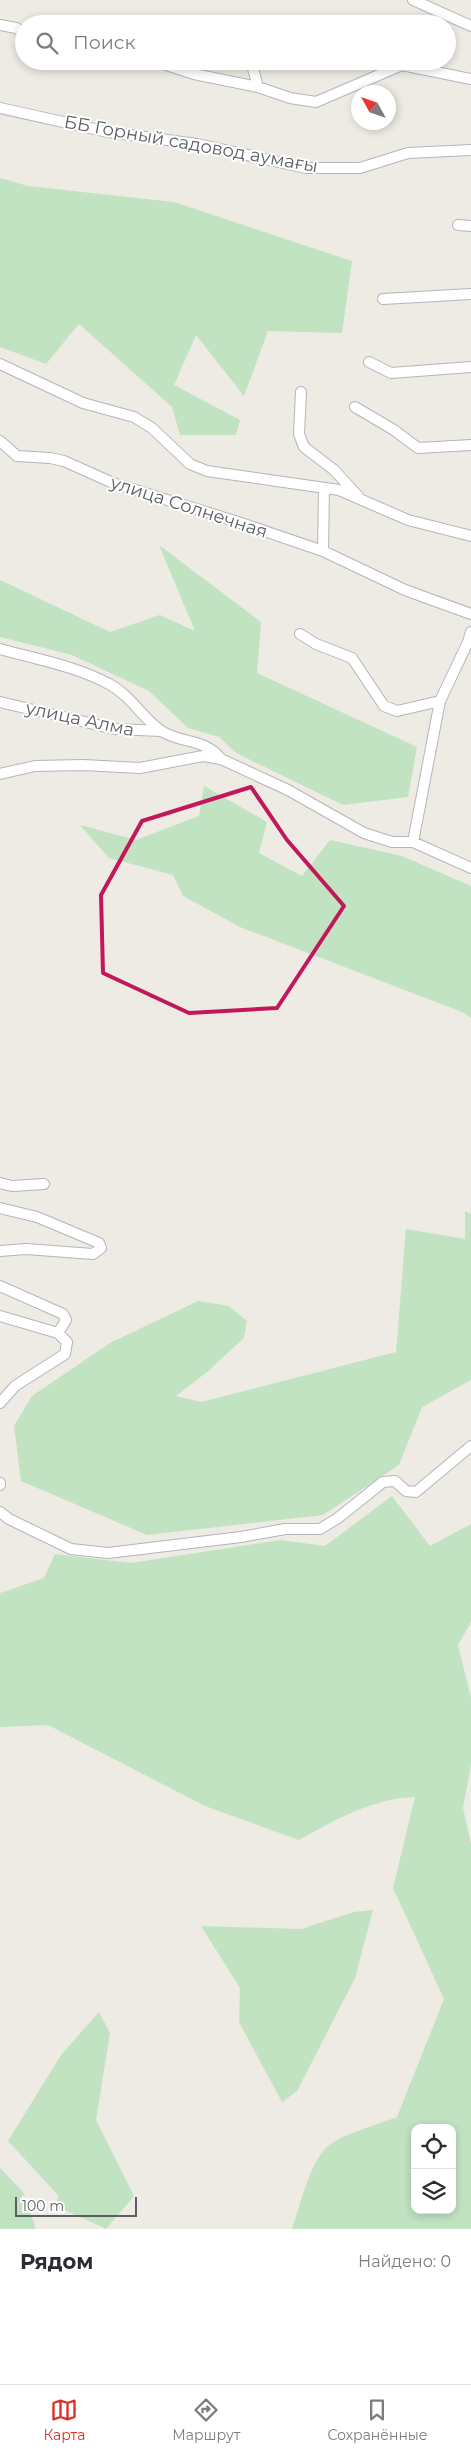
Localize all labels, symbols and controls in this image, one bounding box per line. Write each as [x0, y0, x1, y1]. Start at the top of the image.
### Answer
search box [15, 15, 456, 70]
icon: search [33, 29, 61, 57]
text: Поиск [73, 31, 136, 54]
north arrow [351, 85, 396, 130]
street label: ББ Горный садовод аумағы [62, 111, 320, 177]
street label: улица Солнечная [107, 471, 270, 543]
street label: улица Алма [23, 697, 136, 741]
map controls [411, 2124, 456, 2214]
button: locate [411, 2124, 456, 2169]
button: layers [411, 2169, 456, 2214]
scale bar [15, 2194, 138, 2217]
text: 100 m [22, 2197, 64, 2215]
text: Рядом [20, 2249, 93, 2274]
text: Найдено: 0 [358, 2252, 451, 2271]
tab: Карта [43, 2396, 85, 2444]
tab: Маршрут [172, 2396, 240, 2444]
tab: Сохранённые [327, 2396, 427, 2444]

